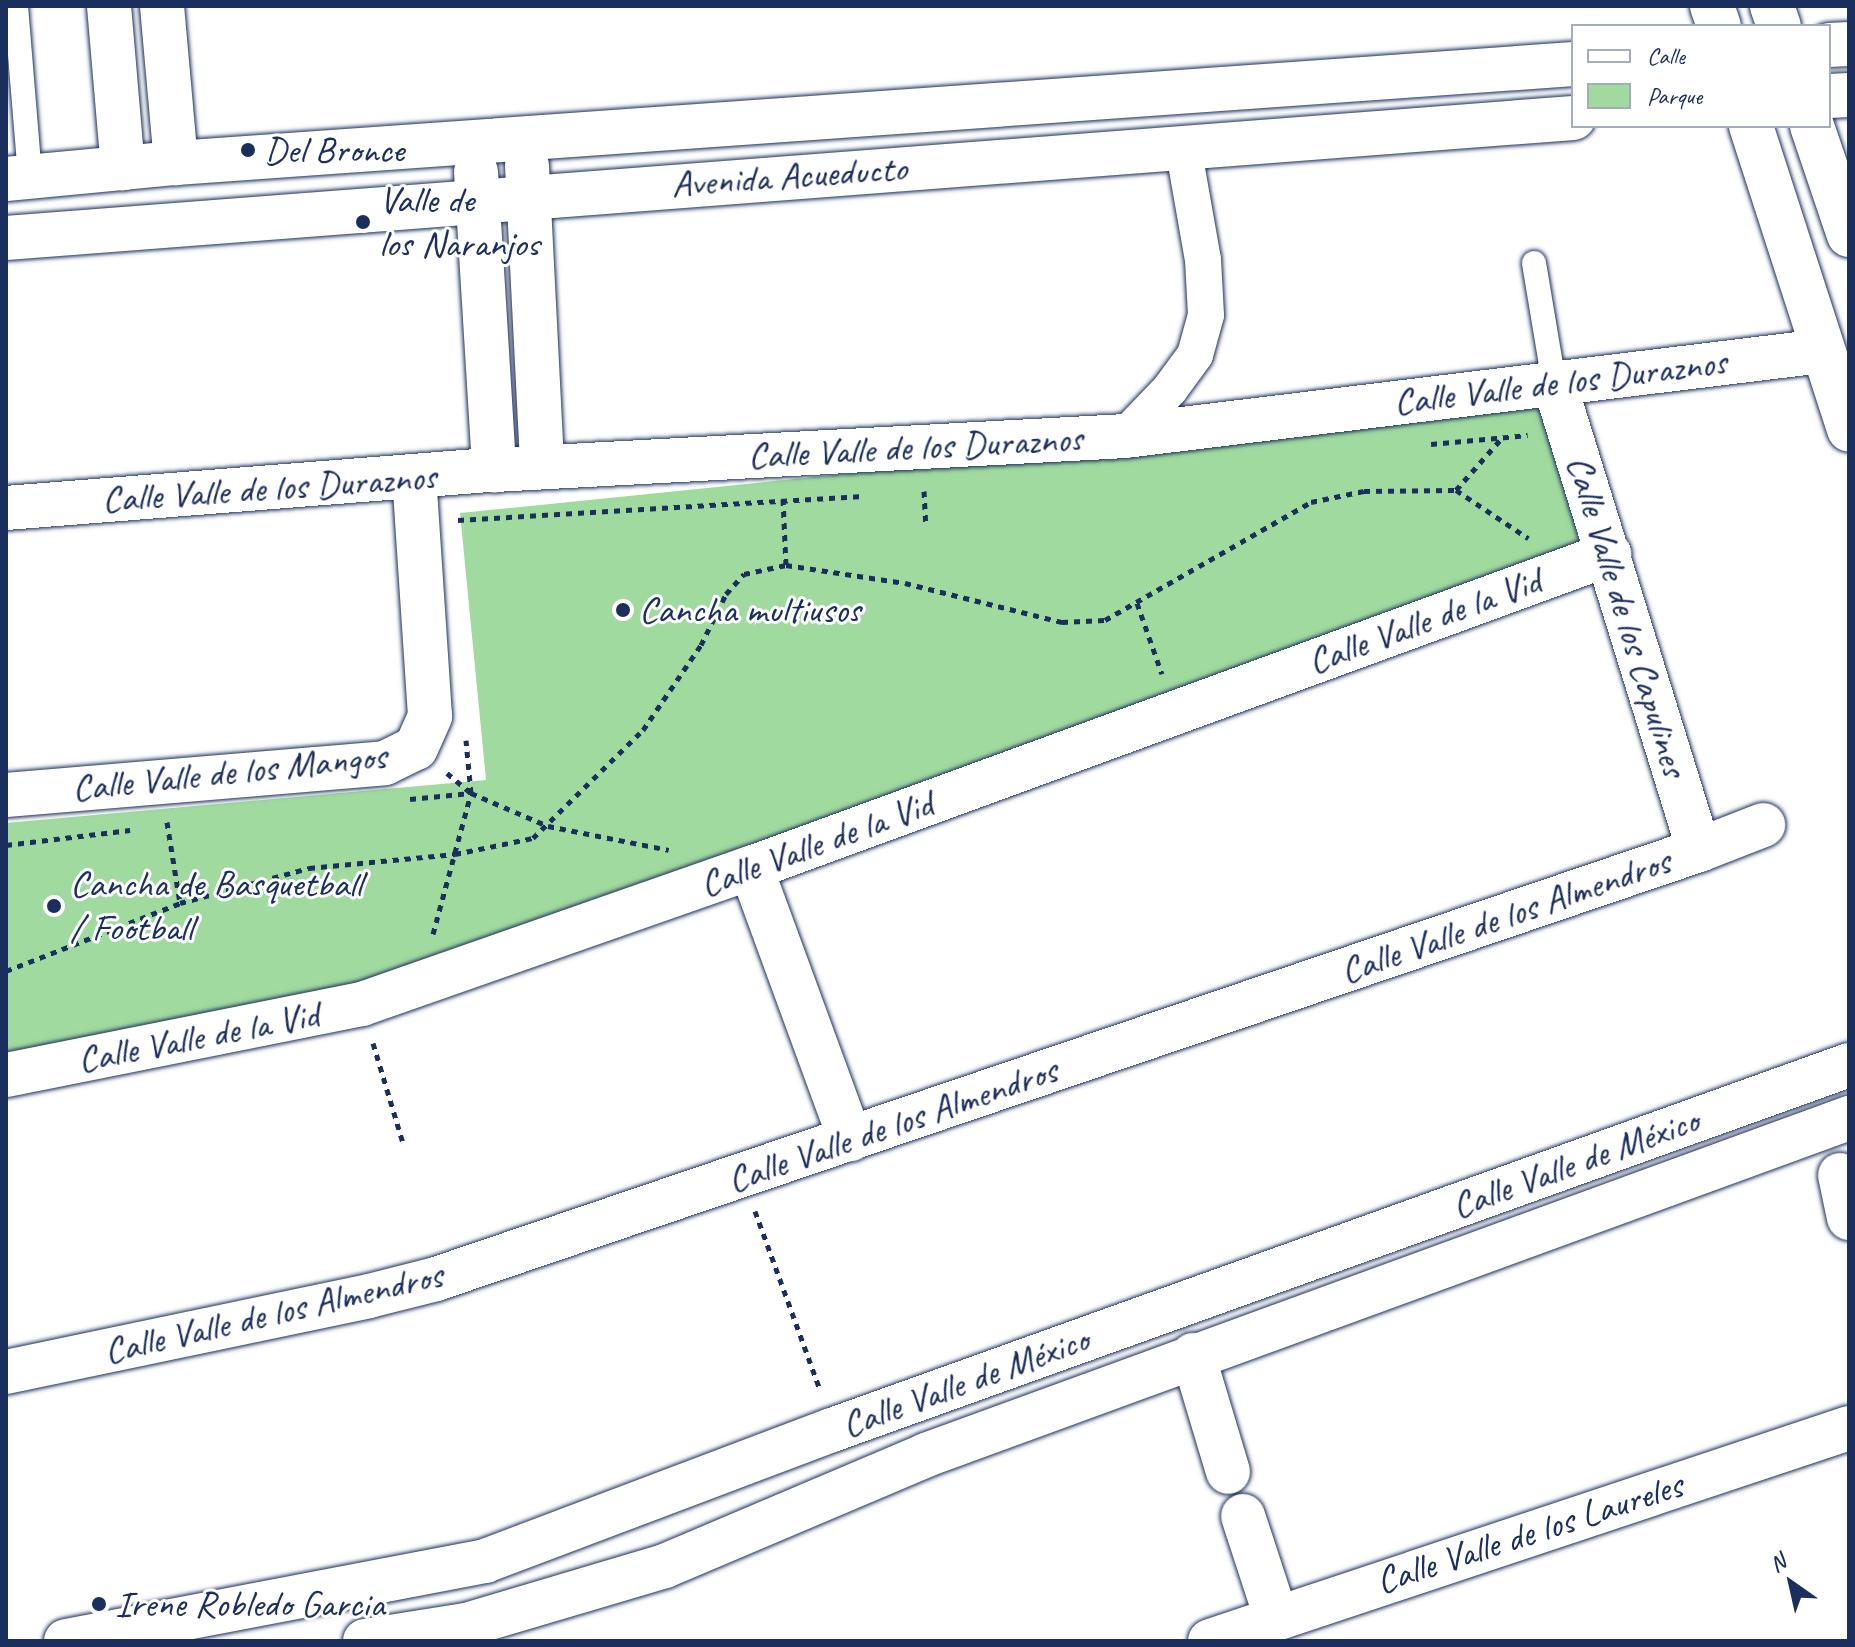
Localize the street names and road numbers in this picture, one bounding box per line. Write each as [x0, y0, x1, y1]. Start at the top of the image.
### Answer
street label: Avenida Acueducto [670, 145, 908, 207]
street label: Calle Valle de los Duraznos [1391, 339, 1729, 425]
street label: Calle Valle de los Duraznos [746, 415, 1084, 479]
street label: Calle Valle de los Capulines [1556, 450, 1698, 782]
street label: Calle Valle de los Duraznos [100, 454, 438, 522]
street label: Calle Valle de la Vid [1301, 558, 1547, 684]
street label: Calle Valle de los Mangos [69, 733, 389, 811]
street label: Calle Valle de la Vid [693, 781, 939, 907]
street label: Calle Valle de los Almendros [1333, 838, 1677, 994]
street label: Calle Valle de la Vid [73, 991, 323, 1083]
street label: Calle Valle de los Almendros [720, 1047, 1064, 1203]
street label: Calle Valle de México [1445, 1097, 1705, 1229]
street label: Calle Valle de los Almendros [98, 1252, 448, 1374]
street label: Calle Valle de México [835, 1316, 1095, 1448]
street label: Calle Valle de los Laureles [1370, 1462, 1688, 1604]

